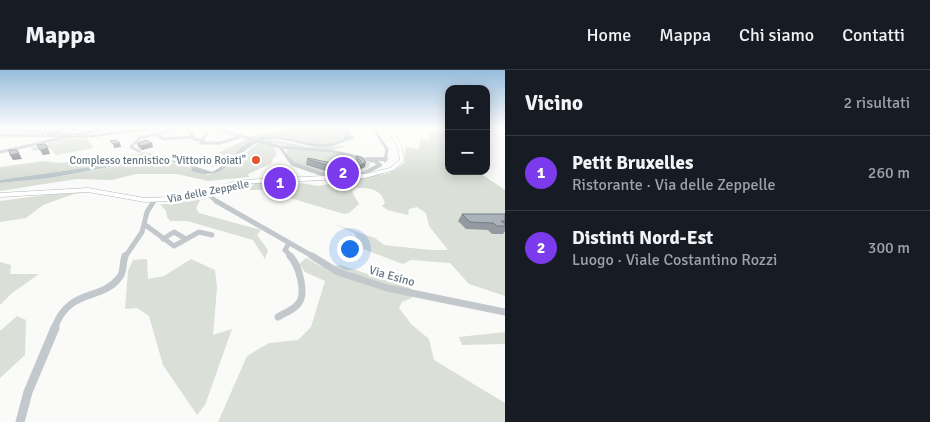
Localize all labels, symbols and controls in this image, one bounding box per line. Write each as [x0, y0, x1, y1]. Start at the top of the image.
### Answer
text: Mappa [25, 20, 95, 50]
text: Home [586, 24, 631, 46]
text: Mappa [659, 24, 711, 46]
text: Chi siamo [739, 24, 814, 46]
text: Contatti [842, 24, 905, 46]
map controls [445, 85, 490, 175]
button: + [445, 85, 490, 130]
text: Vicino [525, 90, 583, 116]
text: 2 risultati [844, 93, 910, 113]
button: − [445, 130, 490, 175]
text: Petit Bruxelles [572, 151, 693, 175]
place label: Complesso tennistico "Vittorio Roiati" [70, 154, 246, 167]
marker: Complesso tennistico "Vittorio Roiati" [250, 154, 262, 166]
pin: 2 [327, 154, 359, 192]
text: 1 [537, 163, 545, 183]
text: 260 m [868, 163, 910, 183]
pin: 1 [264, 164, 296, 202]
text: Ristorante · Via delle Zeppelle [572, 175, 776, 195]
street label: Via delle Zeppelle [166, 177, 250, 206]
text: Distinti Nord-Est [572, 226, 713, 250]
your location [337, 236, 363, 262]
text: 2 [537, 238, 545, 258]
text: 300 m [868, 238, 910, 258]
text: Luogo · Viale Costantino Rozzi [572, 250, 777, 270]
street label: Via Esino [367, 263, 417, 290]

